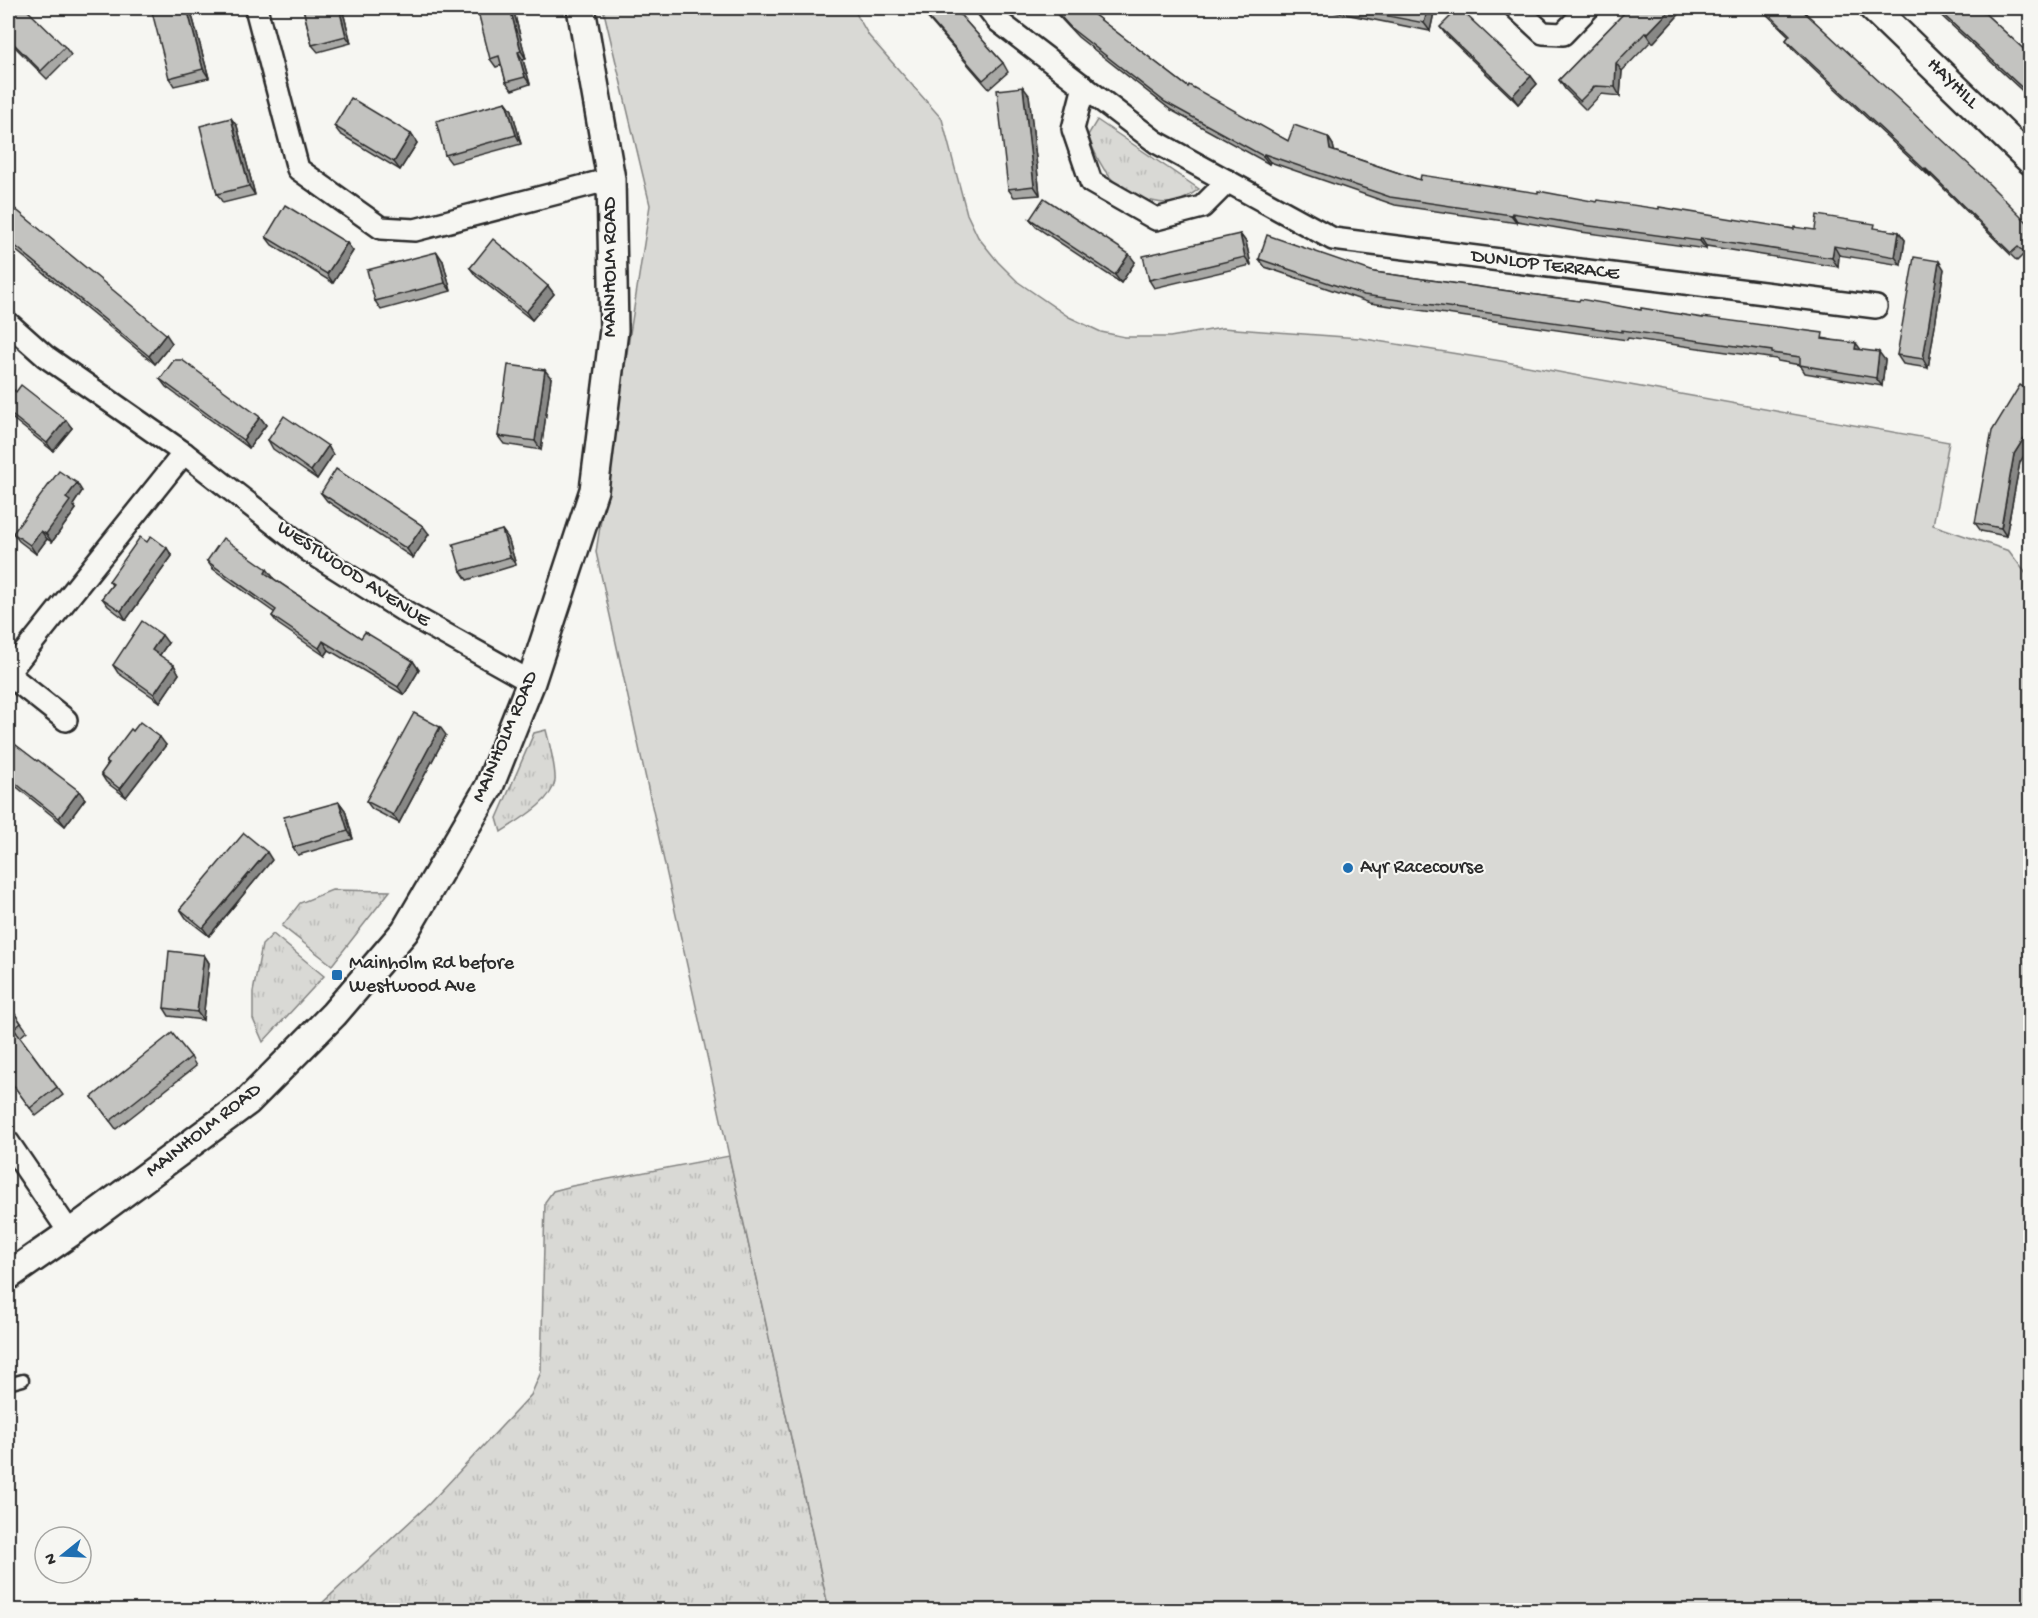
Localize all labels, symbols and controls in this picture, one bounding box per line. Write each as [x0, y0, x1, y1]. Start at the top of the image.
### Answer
street label: HAYHILL [1921, 54, 1983, 115]
street label: MAINHOLM ROAD [600, 196, 623, 337]
street label: DUNLOP TERRACE [1468, 245, 1622, 287]
street label: WESTWOOD AVENUE [272, 517, 435, 634]
street label: MAINHOLM ROAD [468, 667, 544, 806]
place label: Ayr Racecourse [1360, 857, 1484, 880]
marker: Ayr Racecourse [1341, 861, 1355, 875]
place label: Mainholm Rd before Westwood Ave [349, 953, 515, 999]
marker: Mainholm Rd before Westwood Ave [330, 968, 344, 982]
street label: MAINHOLM ROAD [142, 1078, 267, 1183]
north arrow [33, 1525, 93, 1585]
text: N [41, 1550, 63, 1566]

